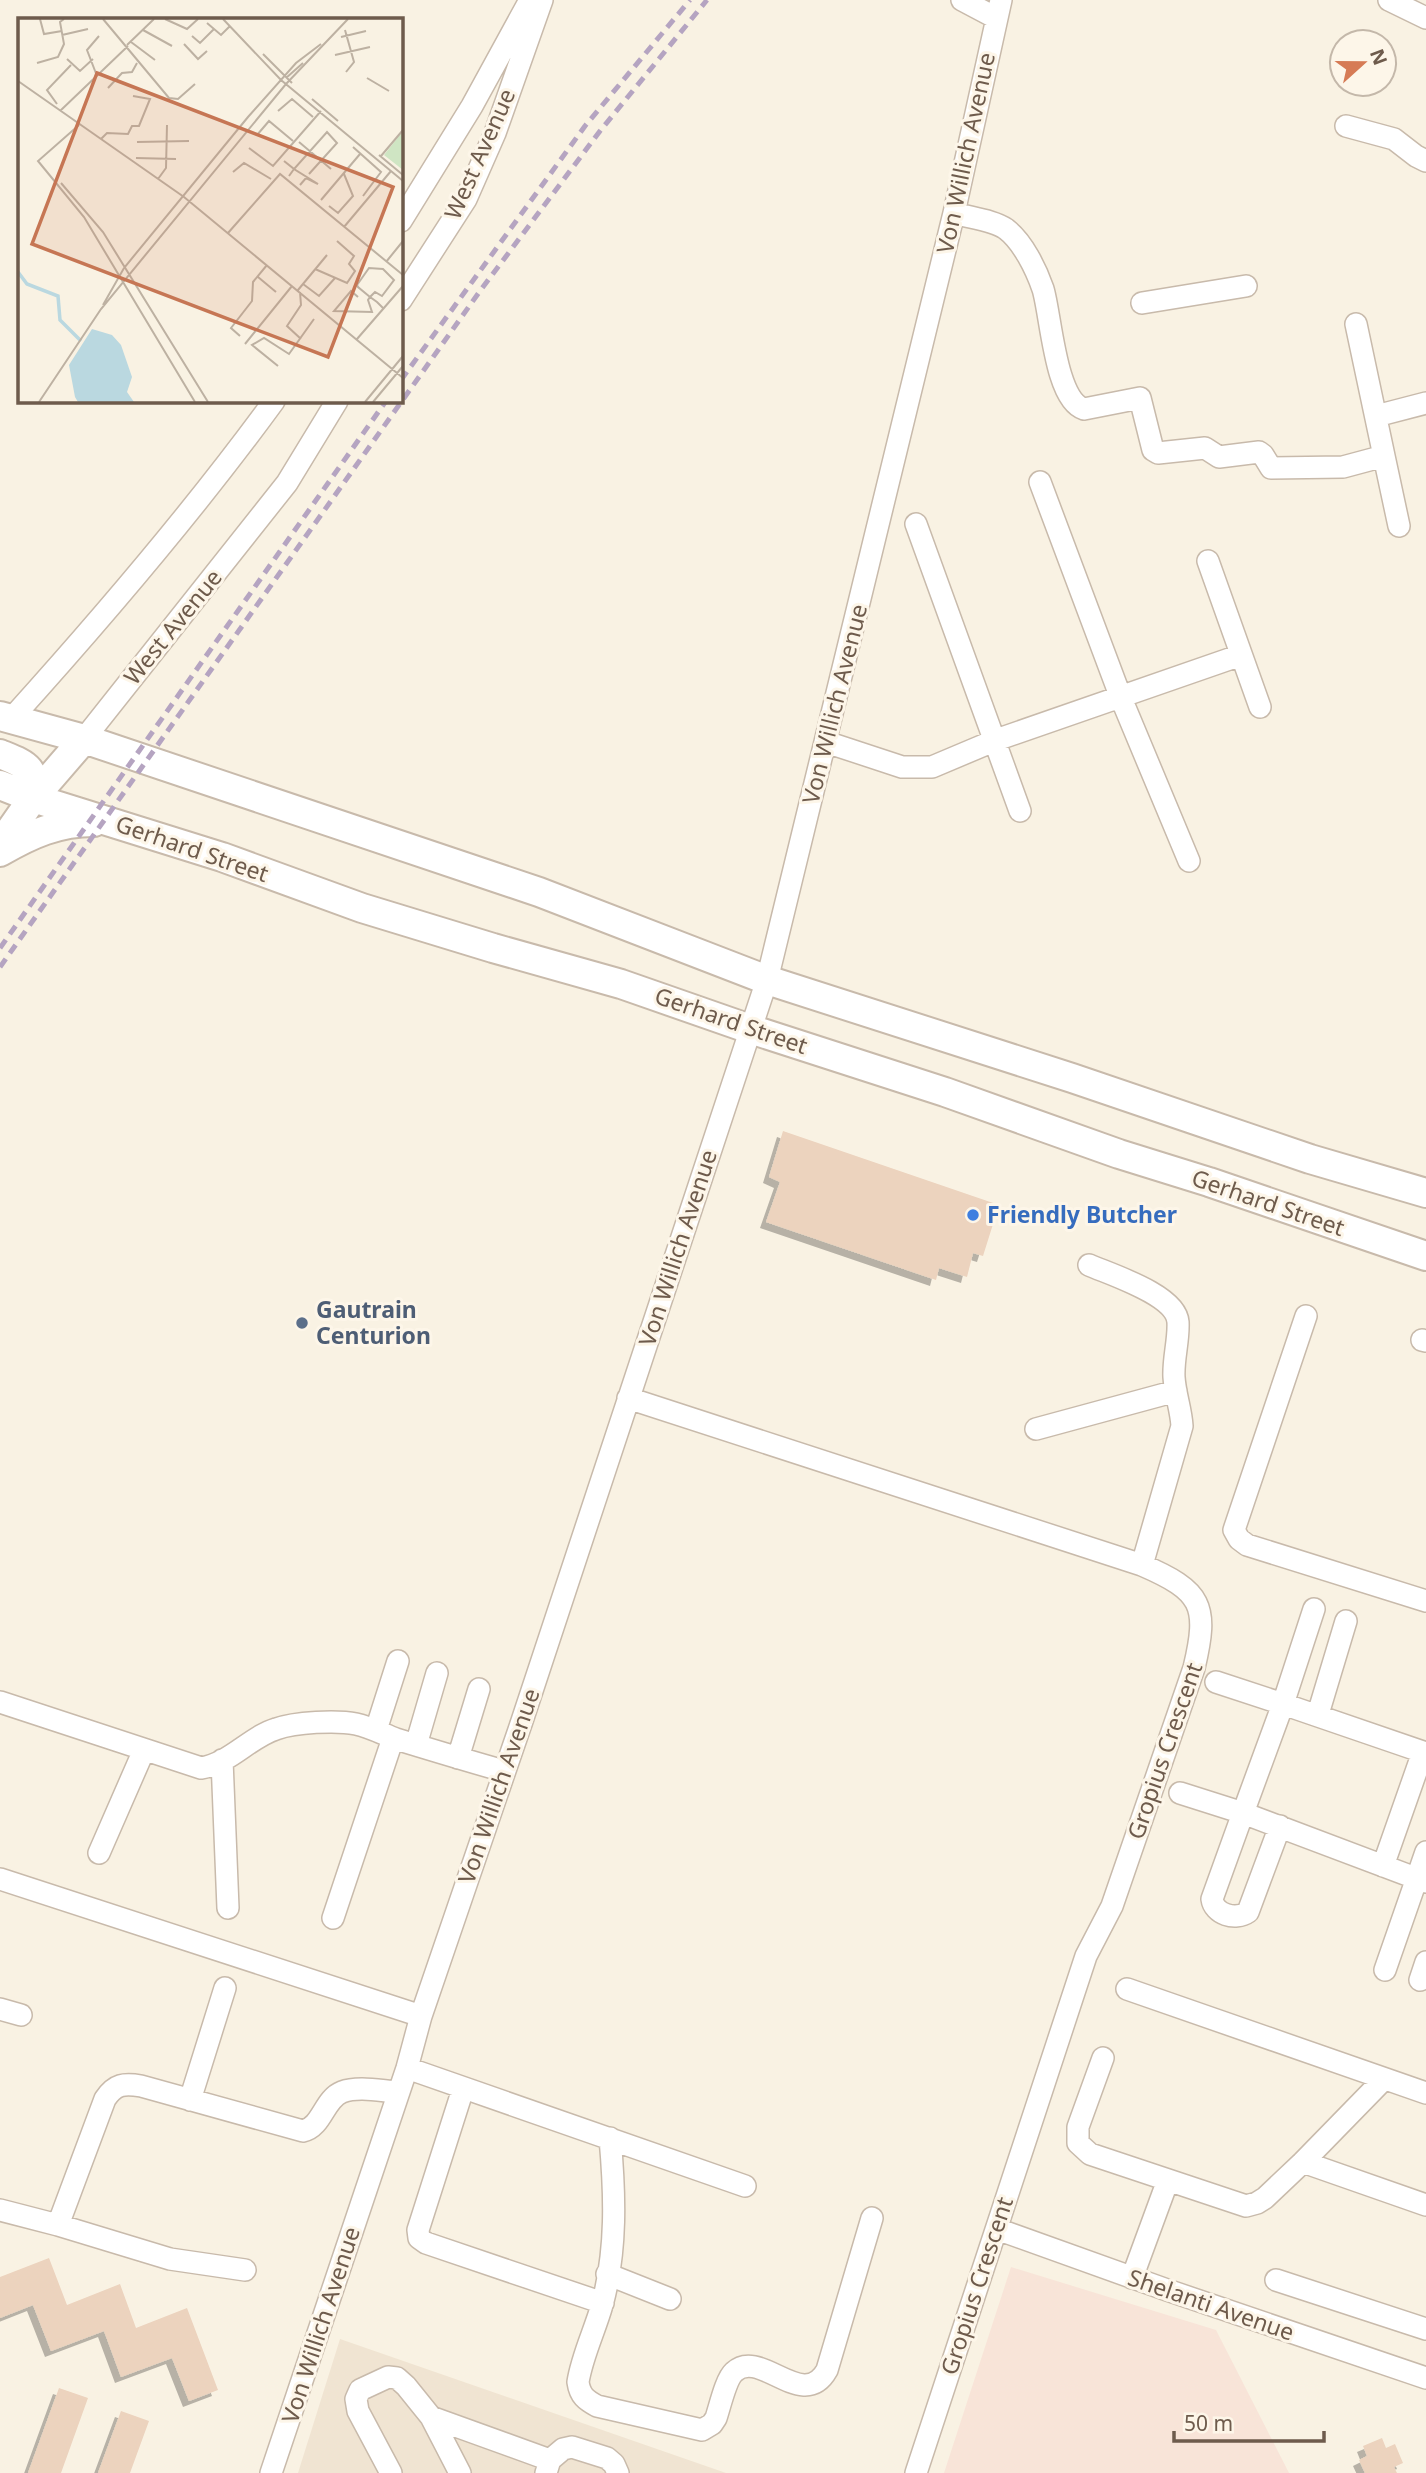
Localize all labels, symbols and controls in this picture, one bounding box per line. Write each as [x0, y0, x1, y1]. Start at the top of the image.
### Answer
inset map [18, 18, 402, 402]
north arrow [1328, 28, 1398, 98]
text: N [1364, 45, 1394, 69]
street label: Von Willich Avenue [928, 49, 1002, 256]
street label: West Avenue [436, 83, 522, 224]
street label: West Avenue [116, 562, 229, 691]
street label: Von Willich Avenue [794, 601, 874, 807]
street label: Gerhard Street [112, 807, 273, 889]
street label: Gerhard Street [651, 979, 812, 1061]
street label: Von Willich Avenue [630, 1145, 724, 1350]
street label: Gerhard Street [1188, 1161, 1349, 1243]
place label: Friendly Butcher [987, 1198, 1177, 1230]
marker: Friendly Butcher [965, 1207, 981, 1223]
place label: Gautrain Centurion [316, 1293, 431, 1351]
marker: Gautrain Centurion [294, 1315, 310, 1331]
street label: Gropius Crescent [1119, 1658, 1209, 1843]
street label: Von Willich Avenue [450, 1684, 546, 1888]
street label: Gropius Crescent [932, 2193, 1020, 2379]
street label: Von Willich Avenue [273, 2222, 367, 2427]
street label: Shelanti Avenue [1124, 2261, 1299, 2347]
scale bar [1174, 2400, 1324, 2444]
text: 50 m [1184, 2409, 1233, 2437]

